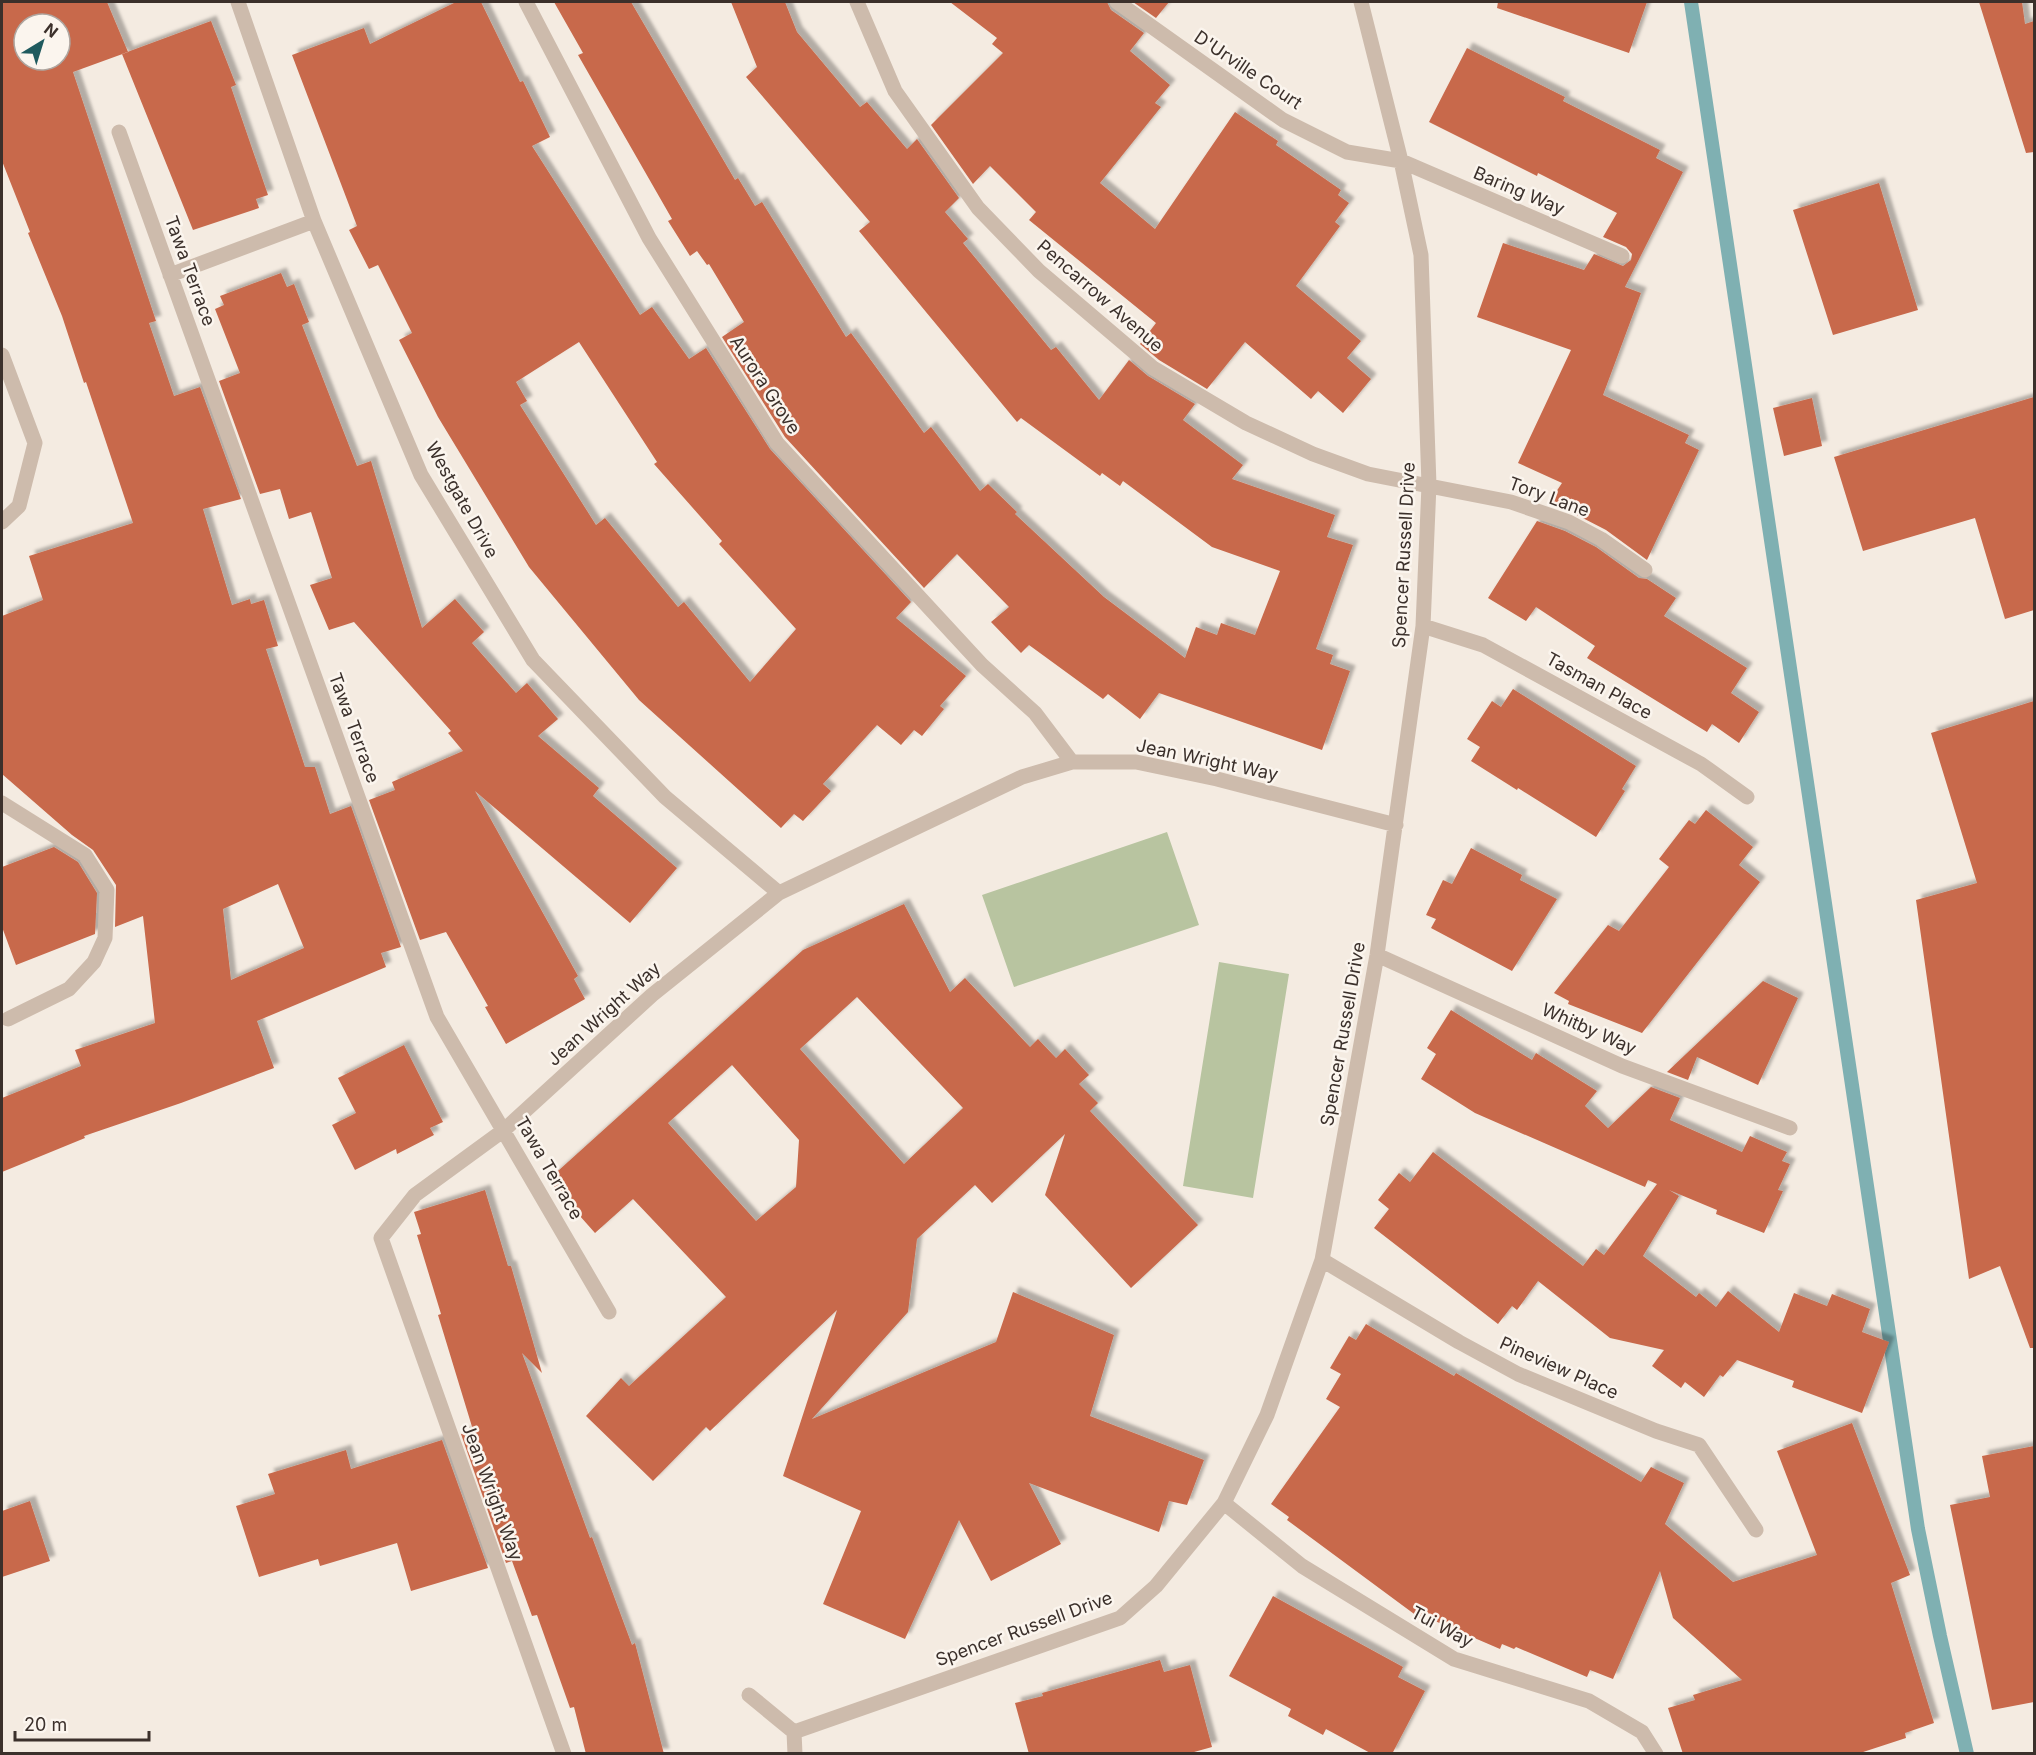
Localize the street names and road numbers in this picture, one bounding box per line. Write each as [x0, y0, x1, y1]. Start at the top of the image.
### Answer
street label: D'Urville Court [1191, 26, 1306, 113]
street label: Baring Way [1471, 162, 1568, 219]
street label: Tawa Terrace [161, 213, 220, 329]
street label: Pencarrow Avenue [1033, 235, 1168, 356]
street label: Aurora Grove [726, 332, 805, 438]
street label: Westgate Drive [422, 438, 503, 562]
street label: Spencer Russell Drive [1388, 461, 1419, 649]
street label: Tory Lane [1506, 472, 1593, 521]
street label: Tasman Place [1542, 648, 1656, 723]
street label: Tawa Terrace [325, 670, 384, 786]
street label: Jean Wright Way [1134, 734, 1280, 785]
street label: Spencer Russell Drive [1316, 940, 1369, 1128]
street label: Jean Wright Way [543, 957, 664, 1070]
street label: Whitby Way [1539, 998, 1640, 1059]
street label: Tawa Terrace [511, 1112, 587, 1223]
street label: Pineview Place [1497, 1332, 1622, 1403]
street label: Jean Wright Way [458, 1420, 527, 1563]
street label: Spencer Russell Drive [933, 1587, 1115, 1670]
street label: Tui Way [1408, 1602, 1477, 1652]

